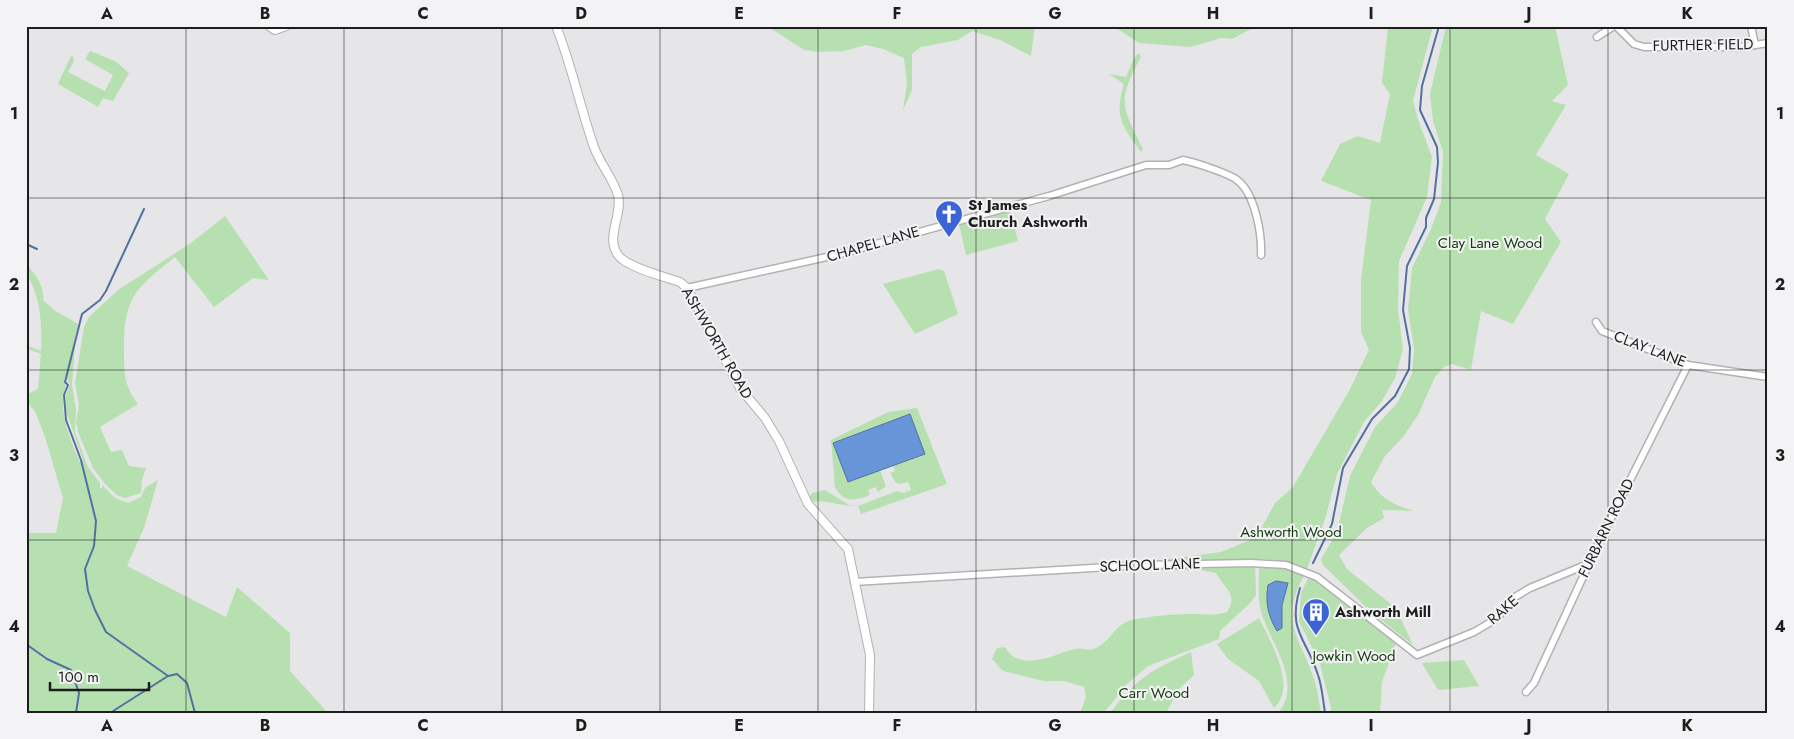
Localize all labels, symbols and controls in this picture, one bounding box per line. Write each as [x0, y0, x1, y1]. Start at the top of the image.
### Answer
text: A [100, 2, 113, 25]
text: B [260, 2, 270, 25]
text: C [417, 2, 429, 25]
text: D [575, 2, 587, 25]
text: E [734, 2, 744, 25]
text: F [893, 2, 901, 25]
text: G [1048, 2, 1062, 25]
text: H [1207, 2, 1219, 25]
text: I [1368, 2, 1374, 25]
text: J [1523, 2, 1532, 25]
text: K [1681, 2, 1693, 25]
street label: FURTHER FIELD [1653, 33, 1753, 57]
text: 1 [10, 102, 18, 125]
text: 1 [1776, 102, 1784, 125]
place label: St James Church Ashworth [968, 194, 1088, 233]
church icon: St James Church Ashworth [934, 199, 964, 238]
street label: CHAPEL LANE [824, 220, 922, 268]
park label: Clay Lane Wood [1438, 232, 1542, 254]
text: 2 [9, 273, 19, 296]
text: 2 [1775, 273, 1785, 296]
street label: ASHWORTH ROAD [676, 283, 758, 403]
street label: CLAY LANE [1610, 325, 1690, 373]
text: 3 [9, 444, 19, 467]
text: 3 [1775, 444, 1785, 467]
street label: FURBARN ROAD [1572, 475, 1640, 581]
park label: Ashworth Wood [1240, 521, 1342, 543]
street label: SCHOOL LANE [1099, 552, 1201, 578]
street label: RAKE [1483, 590, 1523, 630]
building icon: Ashworth Mill [1301, 597, 1331, 636]
place label: Ashworth Mill [1334, 601, 1431, 623]
text: 4 [8, 615, 20, 638]
text: 4 [1774, 615, 1786, 638]
park label: Jowkin Wood [1310, 645, 1396, 667]
scale bar [50, 659, 149, 691]
text: 100 m [58, 666, 99, 688]
park label: Carr Wood [1119, 682, 1189, 704]
text: A [100, 714, 113, 737]
text: B [260, 714, 270, 737]
text: C [417, 714, 429, 737]
text: D [575, 714, 587, 737]
text: E [734, 714, 744, 737]
text: F [893, 714, 901, 737]
text: G [1048, 714, 1062, 737]
text: H [1207, 714, 1219, 737]
text: I [1368, 714, 1374, 737]
text: J [1523, 714, 1532, 737]
text: K [1681, 714, 1693, 737]

